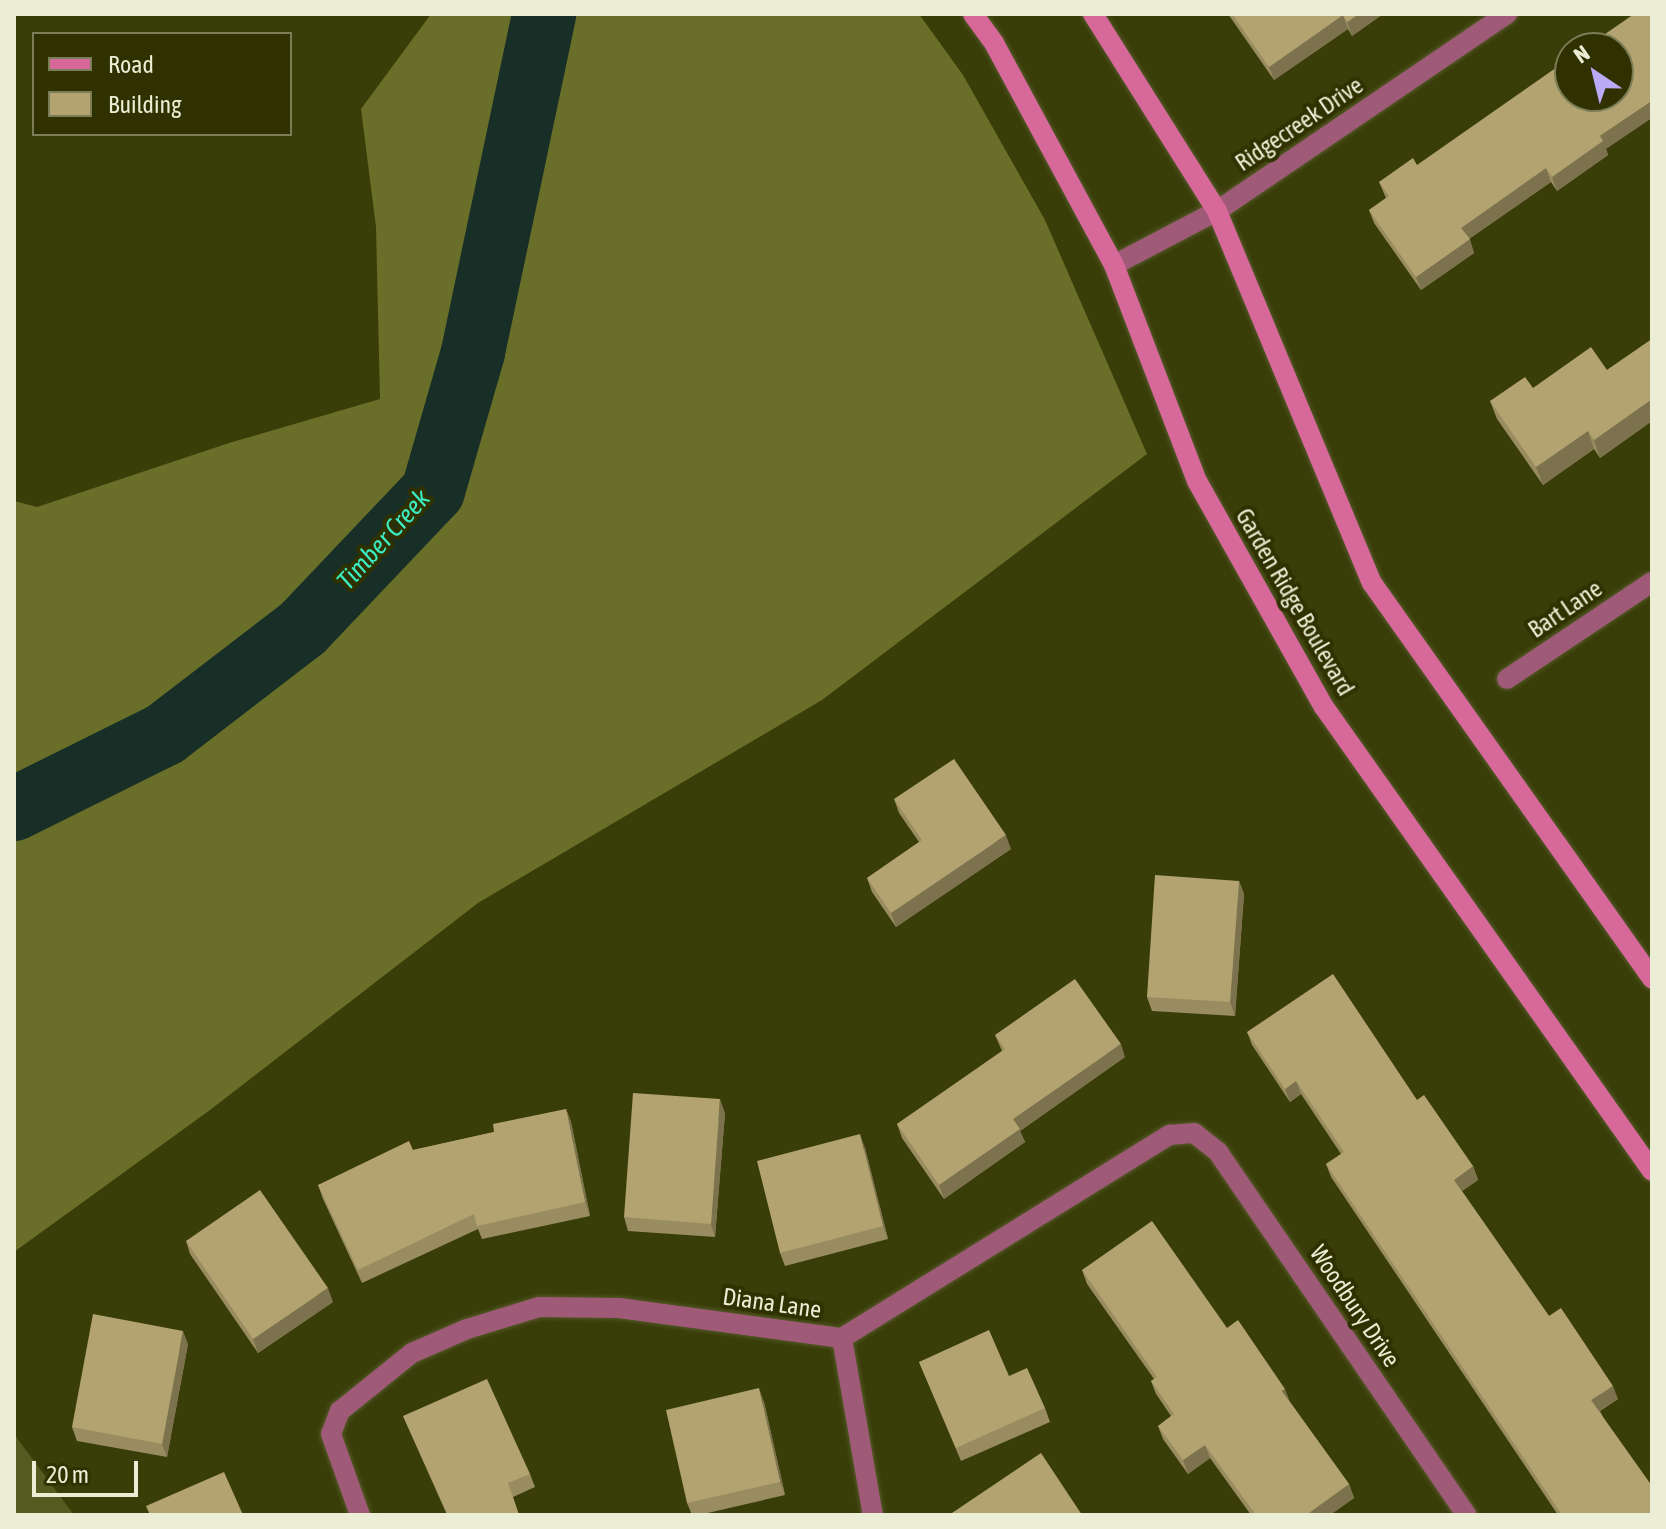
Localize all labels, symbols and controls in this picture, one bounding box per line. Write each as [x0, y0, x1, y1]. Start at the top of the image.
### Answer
legend [32, 32, 292, 136]
north arrow [1554, 32, 1634, 112]
text: N [1569, 40, 1594, 68]
text: Road [108, 51, 154, 78]
street label: Ridgecreek Drive [1230, 71, 1368, 177]
text: Building [108, 91, 181, 118]
water label: Timber Creek [331, 483, 437, 597]
street label: Garden Ridge Boulevard [1230, 503, 1360, 701]
street label: Bart Lane [1523, 574, 1607, 644]
street label: Woodbury Drive [1304, 1240, 1406, 1372]
street label: Diana Lane [721, 1282, 823, 1324]
scale bar [36, 1445, 142, 1495]
text: 20 m [46, 1461, 89, 1488]

